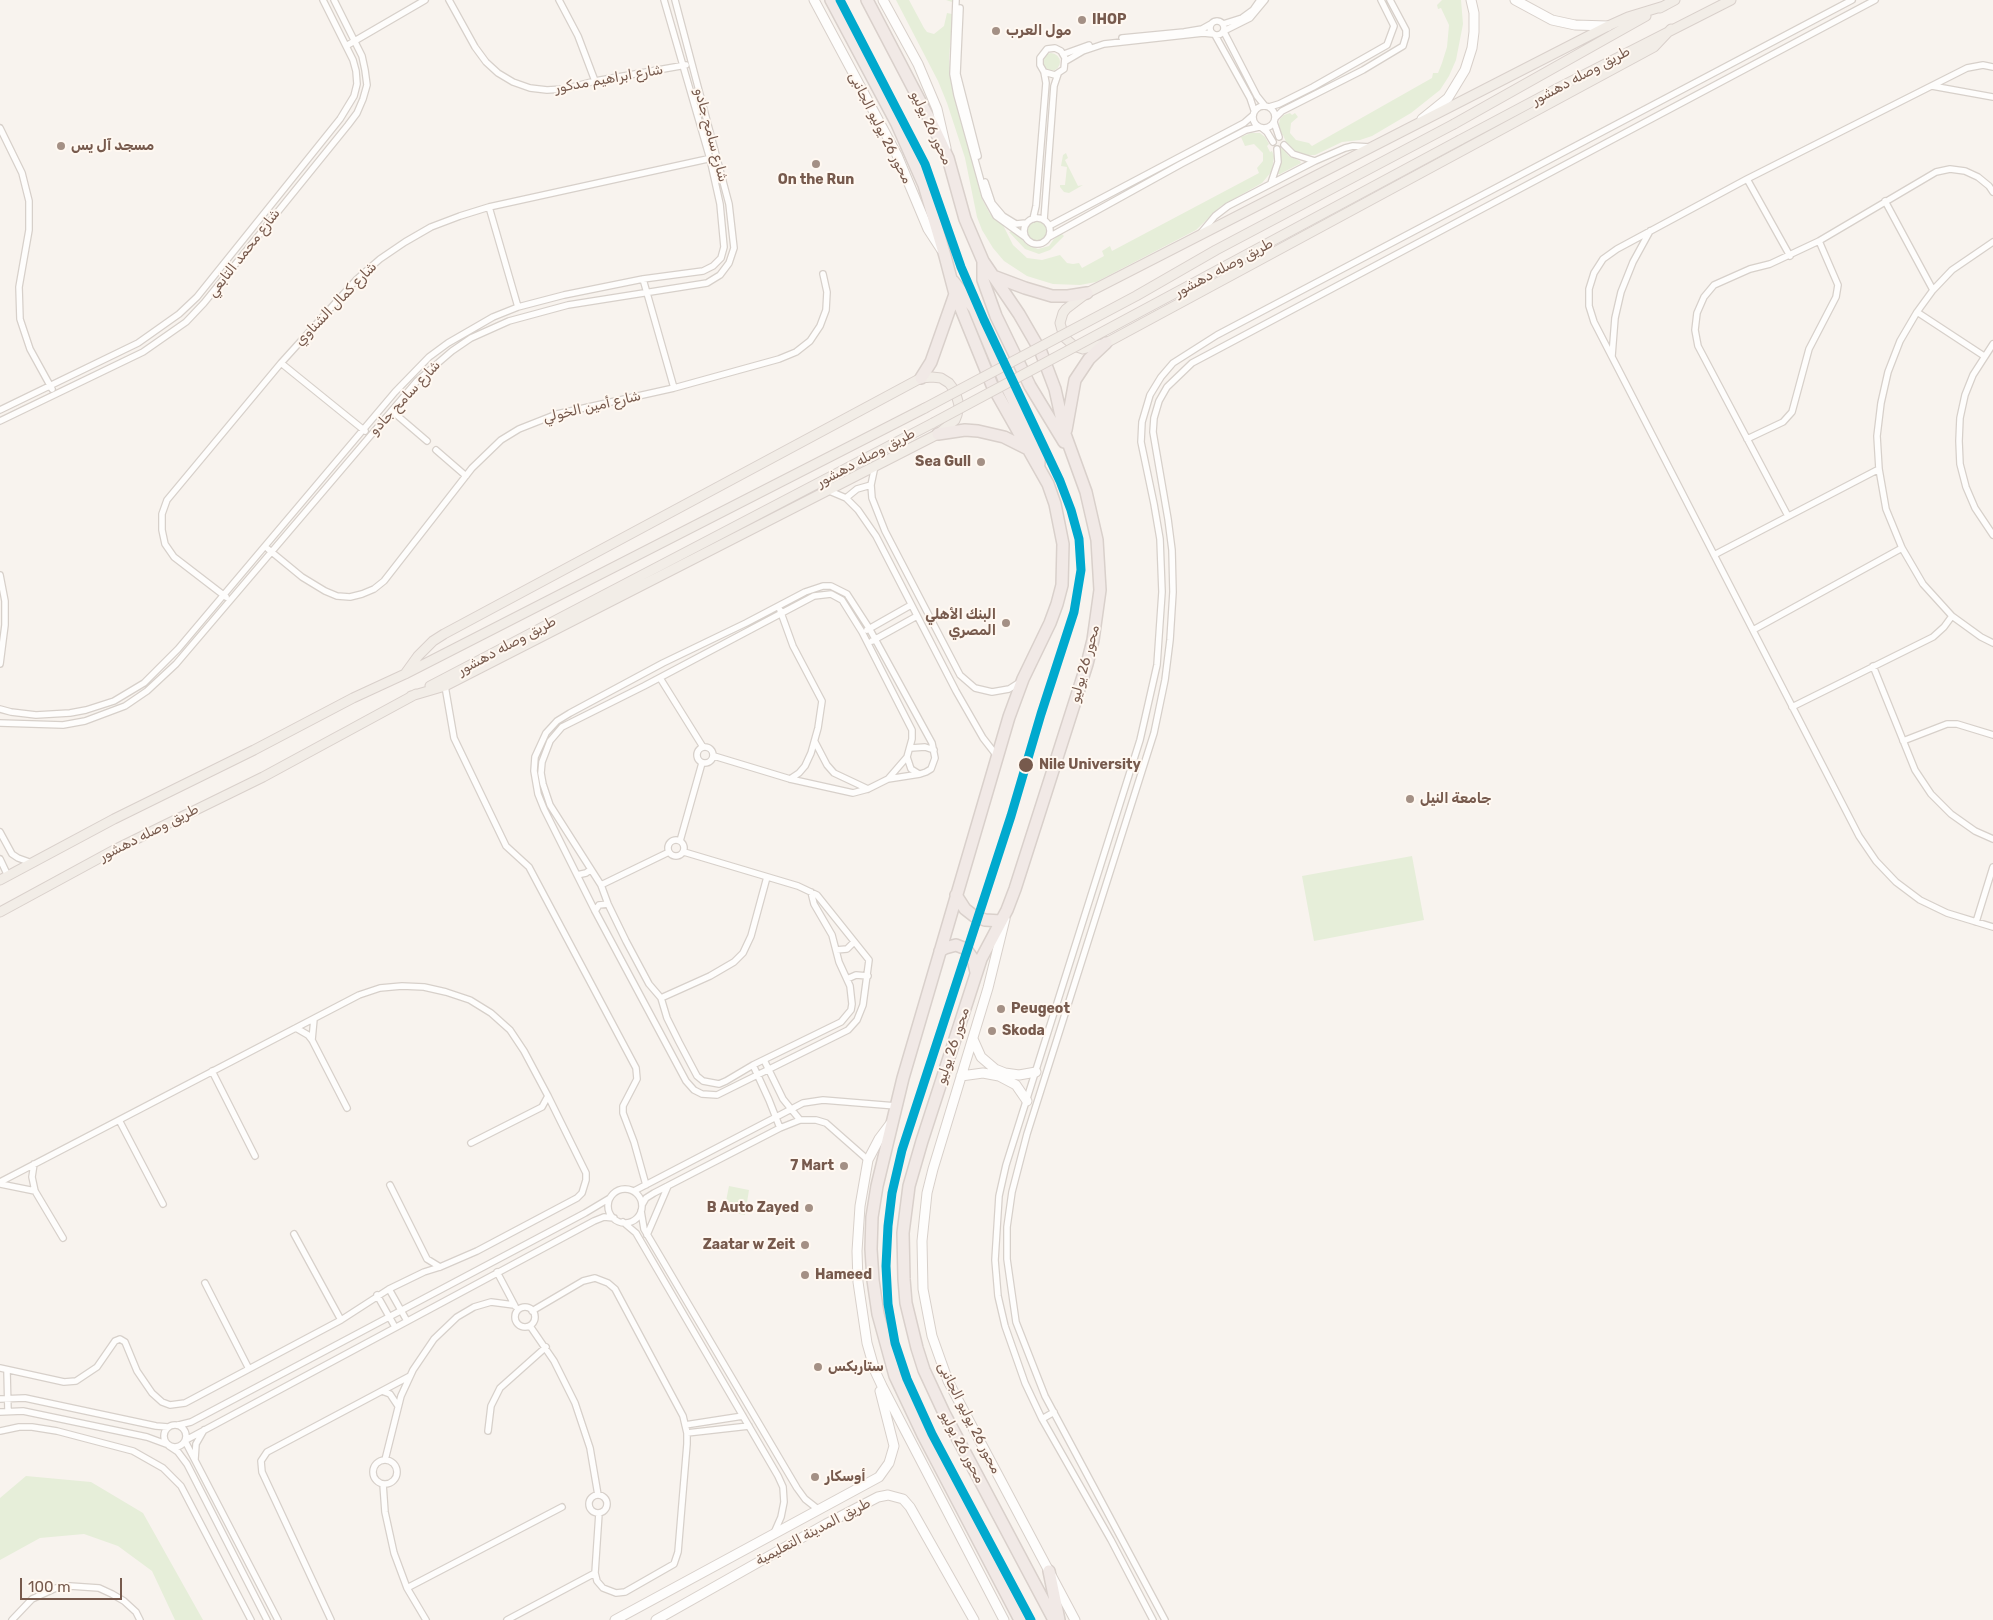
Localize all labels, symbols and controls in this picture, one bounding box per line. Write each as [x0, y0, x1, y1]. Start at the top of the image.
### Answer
place label: IHOP [1092, 12, 1126, 28]
marker: IHOP [1076, 14, 1088, 26]
place label: مول العرب [1006, 23, 1071, 39]
marker: مول العرب [990, 25, 1002, 37]
street label: طريق وصله دهشور [1529, 43, 1633, 109]
street label: شارع ابراهيم مدكور [554, 61, 664, 97]
street label: محور 26 يوليو الجانبى [845, 69, 915, 187]
street label: شارع سامح جادو [690, 86, 732, 184]
street label: محور 26 يوليو [907, 88, 955, 168]
place label: مسجد آل يس [71, 138, 154, 154]
marker: مسجد آل يس [55, 140, 67, 152]
marker: On the Run [810, 158, 822, 170]
place label: On the Run [778, 172, 854, 188]
street label: شارع محمد التابعي [204, 205, 284, 301]
street label: طريق وصله دهشور [1172, 235, 1276, 301]
street label: شارع كمال الشناوي [292, 258, 380, 350]
street label: شارع سامح جادو [366, 357, 444, 439]
street label: شارع أمين الخولي [541, 388, 643, 426]
street label: طريق وصله دهشور [814, 425, 918, 491]
place label: Sea Gull [915, 454, 971, 470]
marker: Sea Gull [975, 456, 987, 468]
place label: البنك الأهلي المصري [925, 607, 996, 640]
street label: طريق وصله دهشور [455, 613, 559, 679]
marker: البنك الأهلي المصري [1000, 617, 1012, 629]
street label: محور 26 يوليو [1067, 623, 1103, 705]
marker: Nile University [1017, 756, 1035, 774]
place label: Nile University [1039, 757, 1141, 773]
place label: جامعة النيل [1420, 791, 1491, 807]
marker: جامعة النيل [1404, 793, 1416, 805]
street label: طريق وصله دهشور [97, 801, 201, 865]
place label: Peugeot [1011, 1001, 1070, 1017]
marker: Peugeot [995, 1003, 1007, 1015]
street label: محور 26 يوليو [933, 1006, 973, 1086]
place label: Skoda [1002, 1023, 1045, 1039]
marker: Skoda [986, 1025, 998, 1037]
place label: 7 Mart [790, 1158, 834, 1174]
marker: 7 Mart [838, 1160, 850, 1172]
place label: B Auto Zayed [707, 1200, 799, 1216]
marker: B Auto Zayed [803, 1202, 815, 1214]
place label: Zaatar w Zeit [703, 1237, 795, 1253]
marker: Zaatar w Zeit [799, 1239, 811, 1251]
place label: Hameed [815, 1267, 872, 1283]
marker: Hameed [799, 1269, 811, 1281]
place label: ستاربكس [828, 1359, 884, 1375]
street label: محور 26 يوليو الجانبى [934, 1359, 1004, 1477]
marker: ستاربكس [812, 1361, 824, 1373]
street label: محور 26 يوليو [936, 1408, 988, 1486]
place label: أوسكار [825, 1469, 866, 1485]
marker: أوسكار [809, 1471, 821, 1483]
street label: طريق المدينة التعليمية [753, 1495, 873, 1569]
scale bar [22, 1568, 125, 1600]
text: 100 m [28, 1578, 70, 1596]

